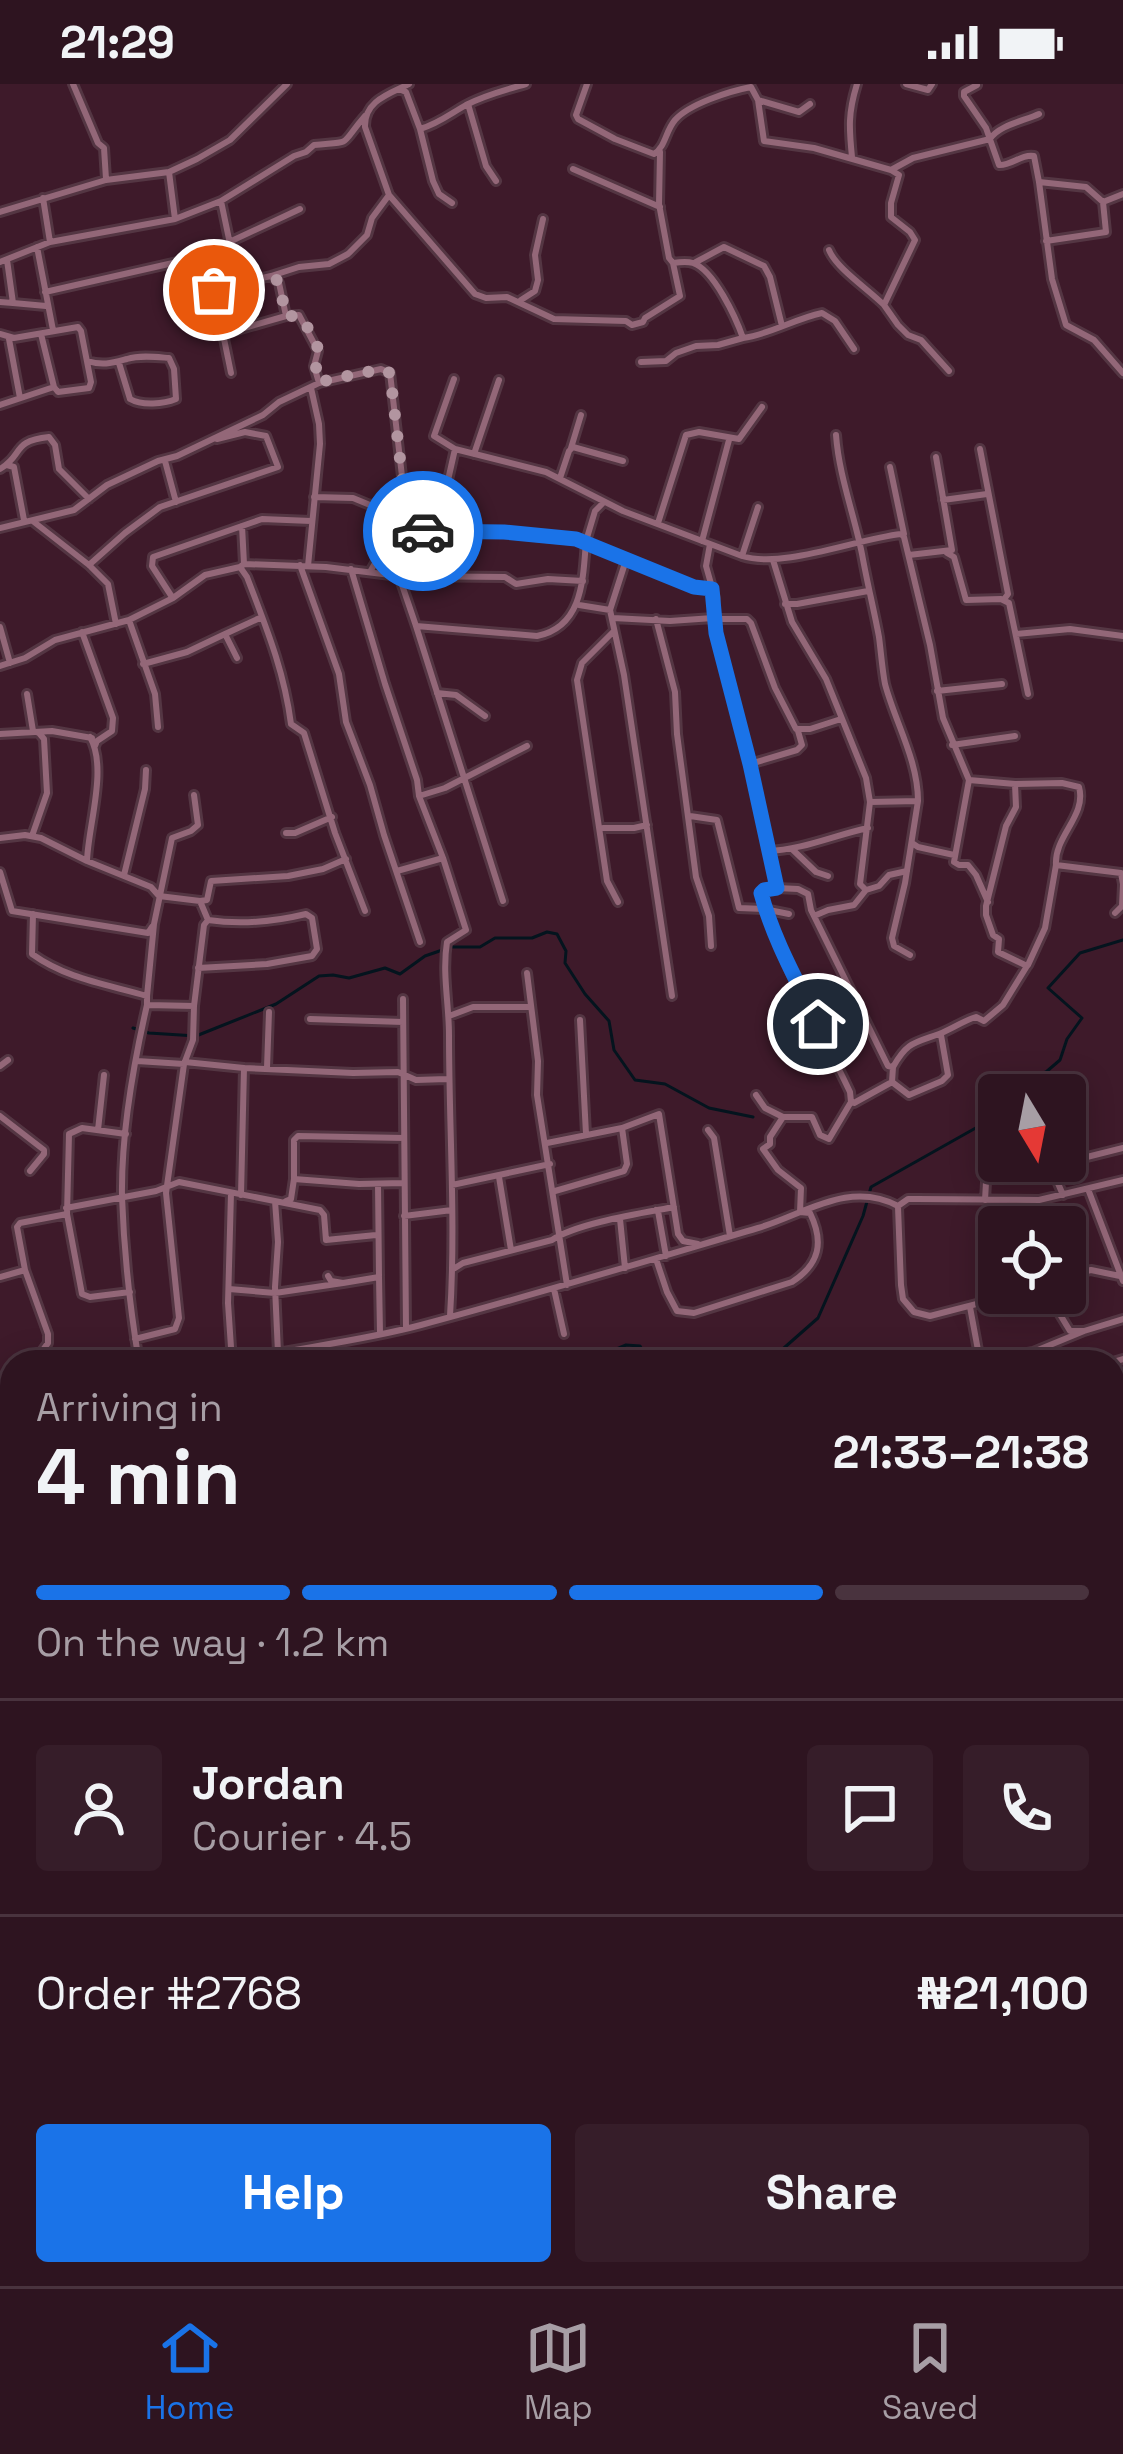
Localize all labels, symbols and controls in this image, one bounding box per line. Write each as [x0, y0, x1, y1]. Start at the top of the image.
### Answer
text: 21:29 [60, 14, 175, 71]
pin [163, 239, 265, 341]
icon: bag [181, 257, 247, 323]
courier [363, 471, 483, 591]
icon: car [390, 498, 456, 564]
pin [767, 973, 869, 1075]
icon: home [785, 991, 851, 1057]
north arrow [978, 1074, 1086, 1182]
map controls [978, 1074, 1086, 1314]
button: locate [978, 1206, 1086, 1314]
text: Arriving in [36, 1383, 223, 1432]
text: 21:33–21:38 [833, 1424, 1089, 1481]
text: 4 min [36, 1427, 241, 1527]
text: On the way · 1.2 km [36, 1618, 389, 1667]
button: person [36, 1745, 162, 1871]
button: chat [807, 1745, 933, 1871]
button: phone [963, 1745, 1089, 1871]
text: Jordan [192, 1755, 345, 1812]
text: Courier · 4.5 [192, 1812, 412, 1861]
text: Order #2768 [36, 1965, 302, 2022]
text: ₦21,100 [916, 1965, 1089, 2022]
button: Help [36, 2124, 551, 2262]
button: Share [575, 2124, 1089, 2262]
tab: Home [145, 2315, 235, 2429]
tab: Map [524, 2315, 593, 2429]
tab: Saved [882, 2315, 978, 2429]

